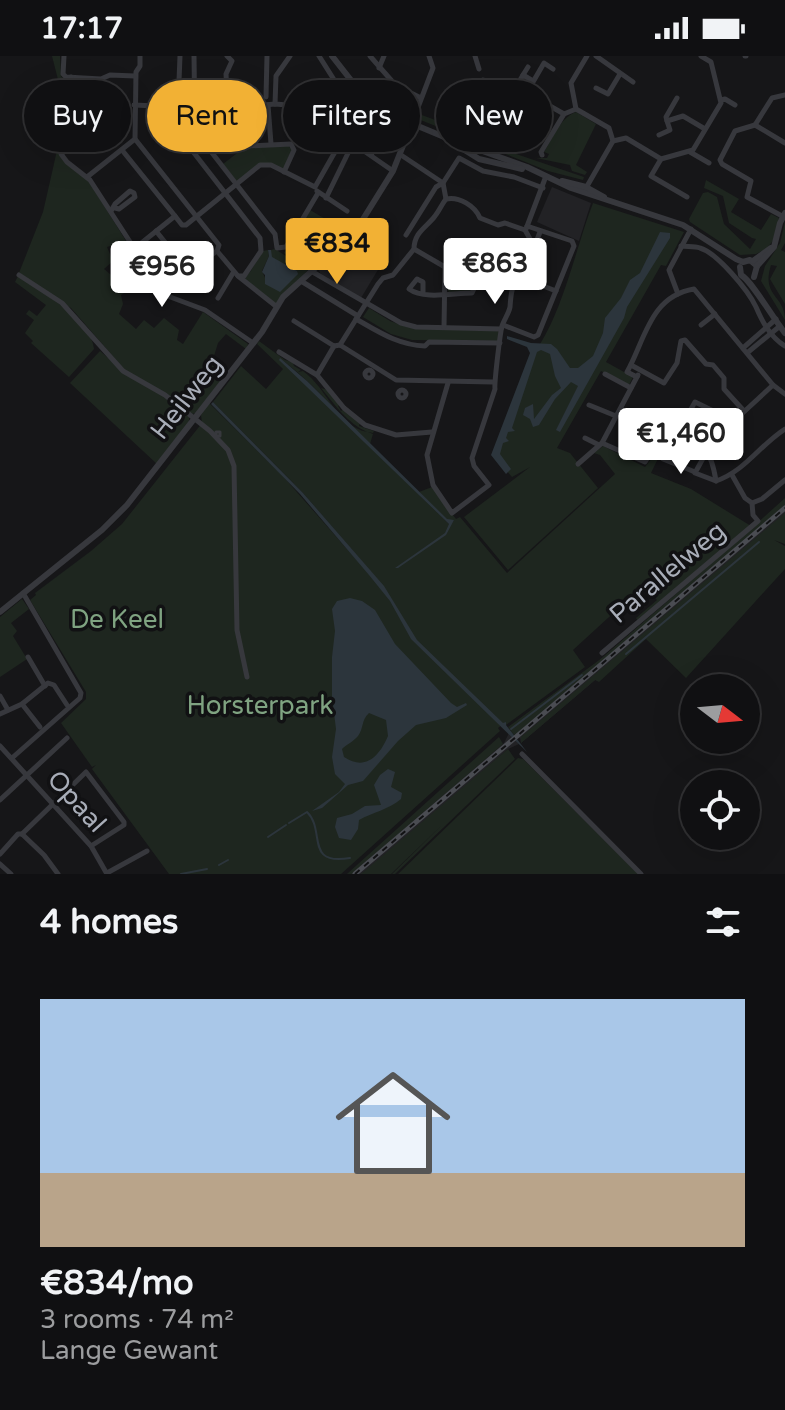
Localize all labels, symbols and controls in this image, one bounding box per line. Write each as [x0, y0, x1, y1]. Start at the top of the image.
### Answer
text: 17:17 [40, 10, 123, 47]
chip: Buy [24, 80, 131, 152]
chip: Rent [147, 80, 267, 152]
chip: Filters [283, 80, 420, 152]
chip: New [436, 80, 552, 152]
pin: €834 [290, 218, 384, 286]
text: €834 [304, 228, 370, 259]
pin: €863 [448, 238, 542, 306]
pin: €956 [115, 241, 209, 309]
text: €863 [462, 248, 528, 279]
text: €956 [129, 251, 195, 282]
street label: Heilweg [144, 349, 229, 446]
pin: €1,460 [616, 408, 746, 476]
text: €1,460 [636, 418, 726, 449]
street label: Parallelweg [603, 515, 732, 630]
park label: De Keel [70, 604, 164, 635]
north arrow [680, 674, 760, 754]
map controls [680, 674, 760, 850]
park label: Horsterpark [187, 690, 333, 721]
street label: Opaal [41, 764, 113, 839]
button: locate [680, 770, 760, 850]
icon: filters [701, 900, 745, 944]
text: 4 homes [40, 902, 178, 943]
icon: home [321, 1051, 465, 1195]
text: €834/mo [40, 1263, 194, 1304]
text: 3 rooms · 74 m² [40, 1304, 234, 1335]
text: Lange Gewant [40, 1335, 218, 1366]

